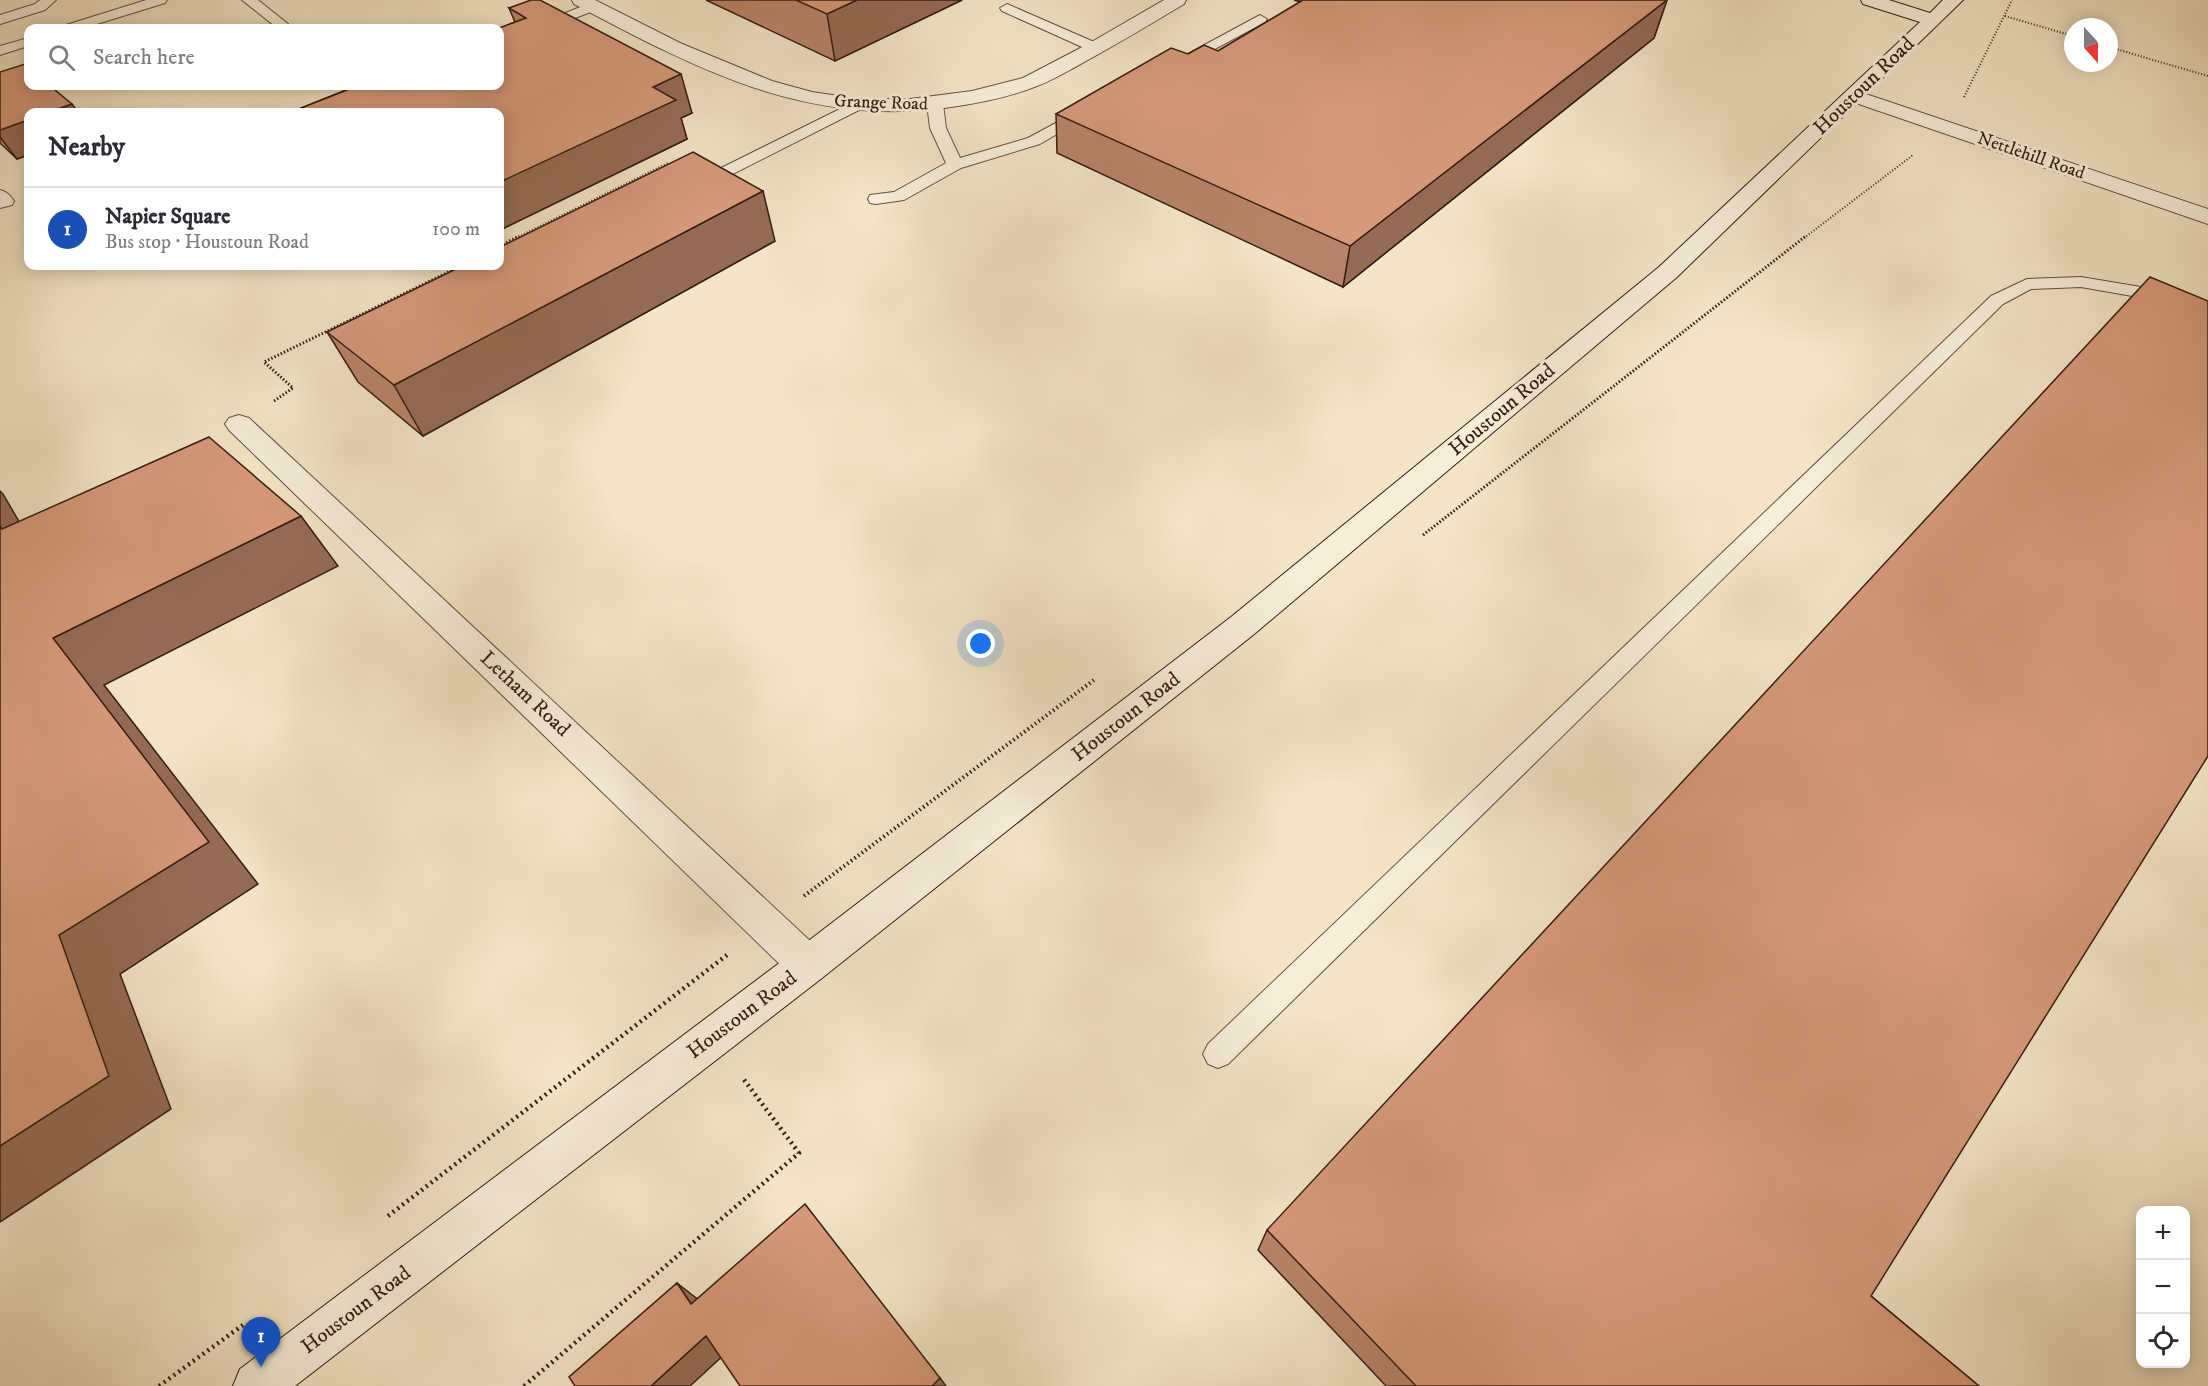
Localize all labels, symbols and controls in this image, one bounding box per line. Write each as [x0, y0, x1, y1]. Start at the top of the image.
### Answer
north arrow [2064, 18, 2118, 72]
search box [24, 24, 504, 90]
street label: Houstoun Road [1808, 31, 1920, 141]
icon: search [45, 41, 78, 74]
text: Search here [93, 44, 195, 71]
street label: Grange Road [834, 90, 928, 116]
street label: Nettlehill Road [1974, 127, 2088, 185]
text: Nearby [48, 131, 125, 164]
text: Napier Square [105, 203, 230, 230]
text: 1 [64, 217, 71, 242]
text: 100 m [432, 217, 480, 242]
text: Bus stop · Houstoun Road [105, 230, 309, 255]
street label: Houstoun Road [1444, 358, 1561, 462]
your location [966, 629, 995, 658]
street label: Letham Road [474, 646, 576, 743]
street label: Houstoun Road [1066, 666, 1186, 767]
street label: Houstoun Road [682, 965, 802, 1065]
map controls [2136, 1206, 2190, 1368]
button: + [2136, 1206, 2190, 1260]
street label: Houstoun Road [296, 1260, 416, 1360]
button: − [2136, 1260, 2190, 1314]
button: locate [2136, 1314, 2190, 1368]
pin: 1 [242, 1318, 280, 1367]

